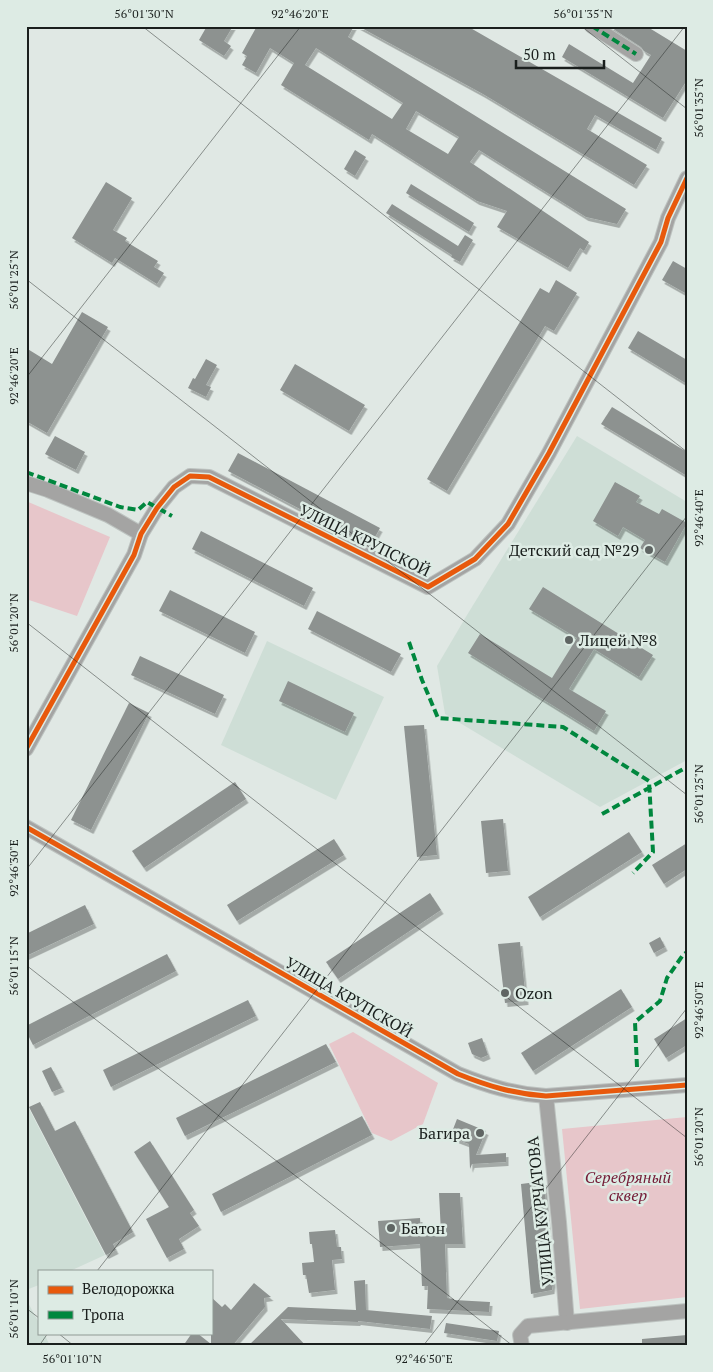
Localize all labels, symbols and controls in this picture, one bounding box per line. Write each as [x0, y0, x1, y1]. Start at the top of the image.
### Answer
text: 56°01'30"N [114, 6, 174, 21]
text: 92°46'20"E [271, 6, 329, 21]
text: 56°01'35"N [553, 6, 613, 21]
scale bar [516, 38, 603, 70]
text: 50 m [523, 44, 556, 64]
text: 56°01'35"N [691, 78, 706, 138]
text: 56°01'25"N [6, 250, 21, 310]
text: 92°46'20"E [6, 347, 21, 405]
text: 92°46'40"E [691, 489, 706, 547]
street label: УЛИЦА КРУПСКОЙ [296, 499, 435, 581]
place label: Детский сад №29 [509, 539, 639, 561]
marker: Детский сад №29 [643, 544, 655, 556]
text: 56°01'20"N [6, 593, 21, 653]
place label: Лицей №8 [578, 629, 657, 651]
marker: Лицей №8 [563, 634, 575, 646]
text: 56°01'25"N [691, 764, 706, 824]
text: 92°46'30"E [6, 839, 21, 897]
text: 56°01'15"N [6, 936, 21, 996]
street label: УЛИЦА КРУПСКОЙ [281, 952, 417, 1043]
text: 92°46'50"E [691, 981, 706, 1039]
place label: Ozon [515, 982, 553, 1004]
marker: Ozon [499, 987, 511, 999]
text: 56°01'20"N [691, 1107, 706, 1167]
place label: Багира [418, 1122, 470, 1144]
marker: Багира [474, 1127, 486, 1139]
street label: УЛИЦА КУРЧАТОВА [521, 1135, 559, 1287]
park label: Серебряный сквер [585, 1166, 671, 1206]
place label: Батон [401, 1217, 445, 1239]
marker: Батон [385, 1222, 397, 1234]
legend [38, 1270, 212, 1334]
text: Велодорожка [82, 1278, 175, 1298]
text: 56°01'10"N [6, 1279, 21, 1339]
text: Тропа [82, 1304, 125, 1324]
text: 56°01'10"N [42, 1351, 102, 1366]
text: 92°46'50"E [395, 1351, 453, 1366]

